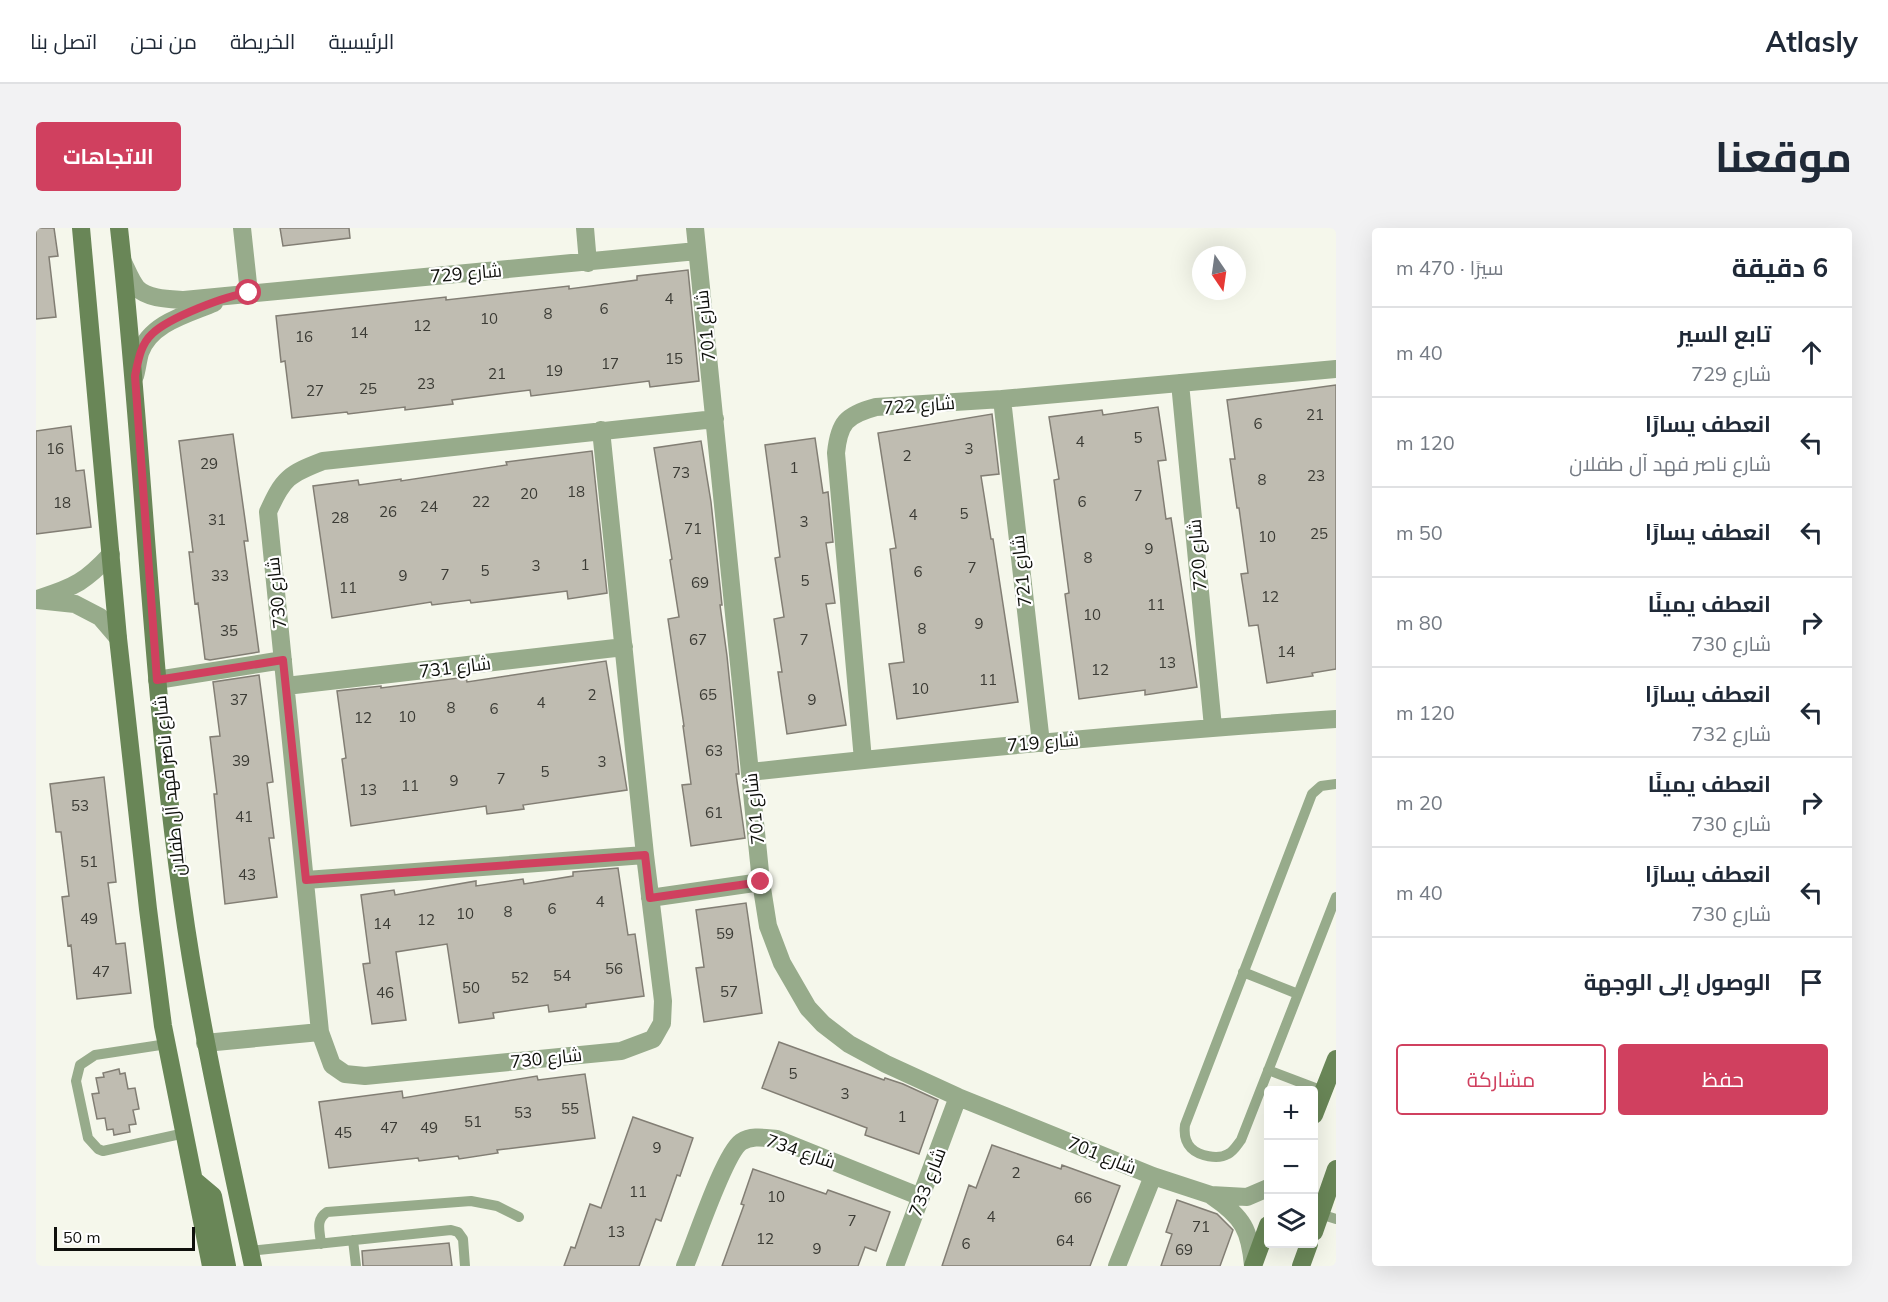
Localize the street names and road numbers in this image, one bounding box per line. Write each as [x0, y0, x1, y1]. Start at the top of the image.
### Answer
street label: شارع 729 [429, 258, 503, 289]
street label: شارع 701 [690, 289, 721, 363]
street label: شارع 722 [882, 391, 956, 420]
street label: شارع 720 [1182, 518, 1213, 592]
street label: شارع 721 [1006, 534, 1037, 608]
street label: شارع 730 [261, 556, 292, 630]
street label: شارع 731 [418, 651, 492, 684]
street label: شارع ناصر فهد آل طفلان [148, 694, 191, 877]
street label: شارع 719 [1006, 727, 1080, 758]
street label: شارع 701 [739, 772, 770, 846]
street label: شارع 730 [509, 1043, 583, 1074]
street label: شارع 734 [763, 1128, 839, 1175]
street label: شارع 701 [1064, 1131, 1140, 1180]
street label: شارع 733 [903, 1144, 952, 1220]

